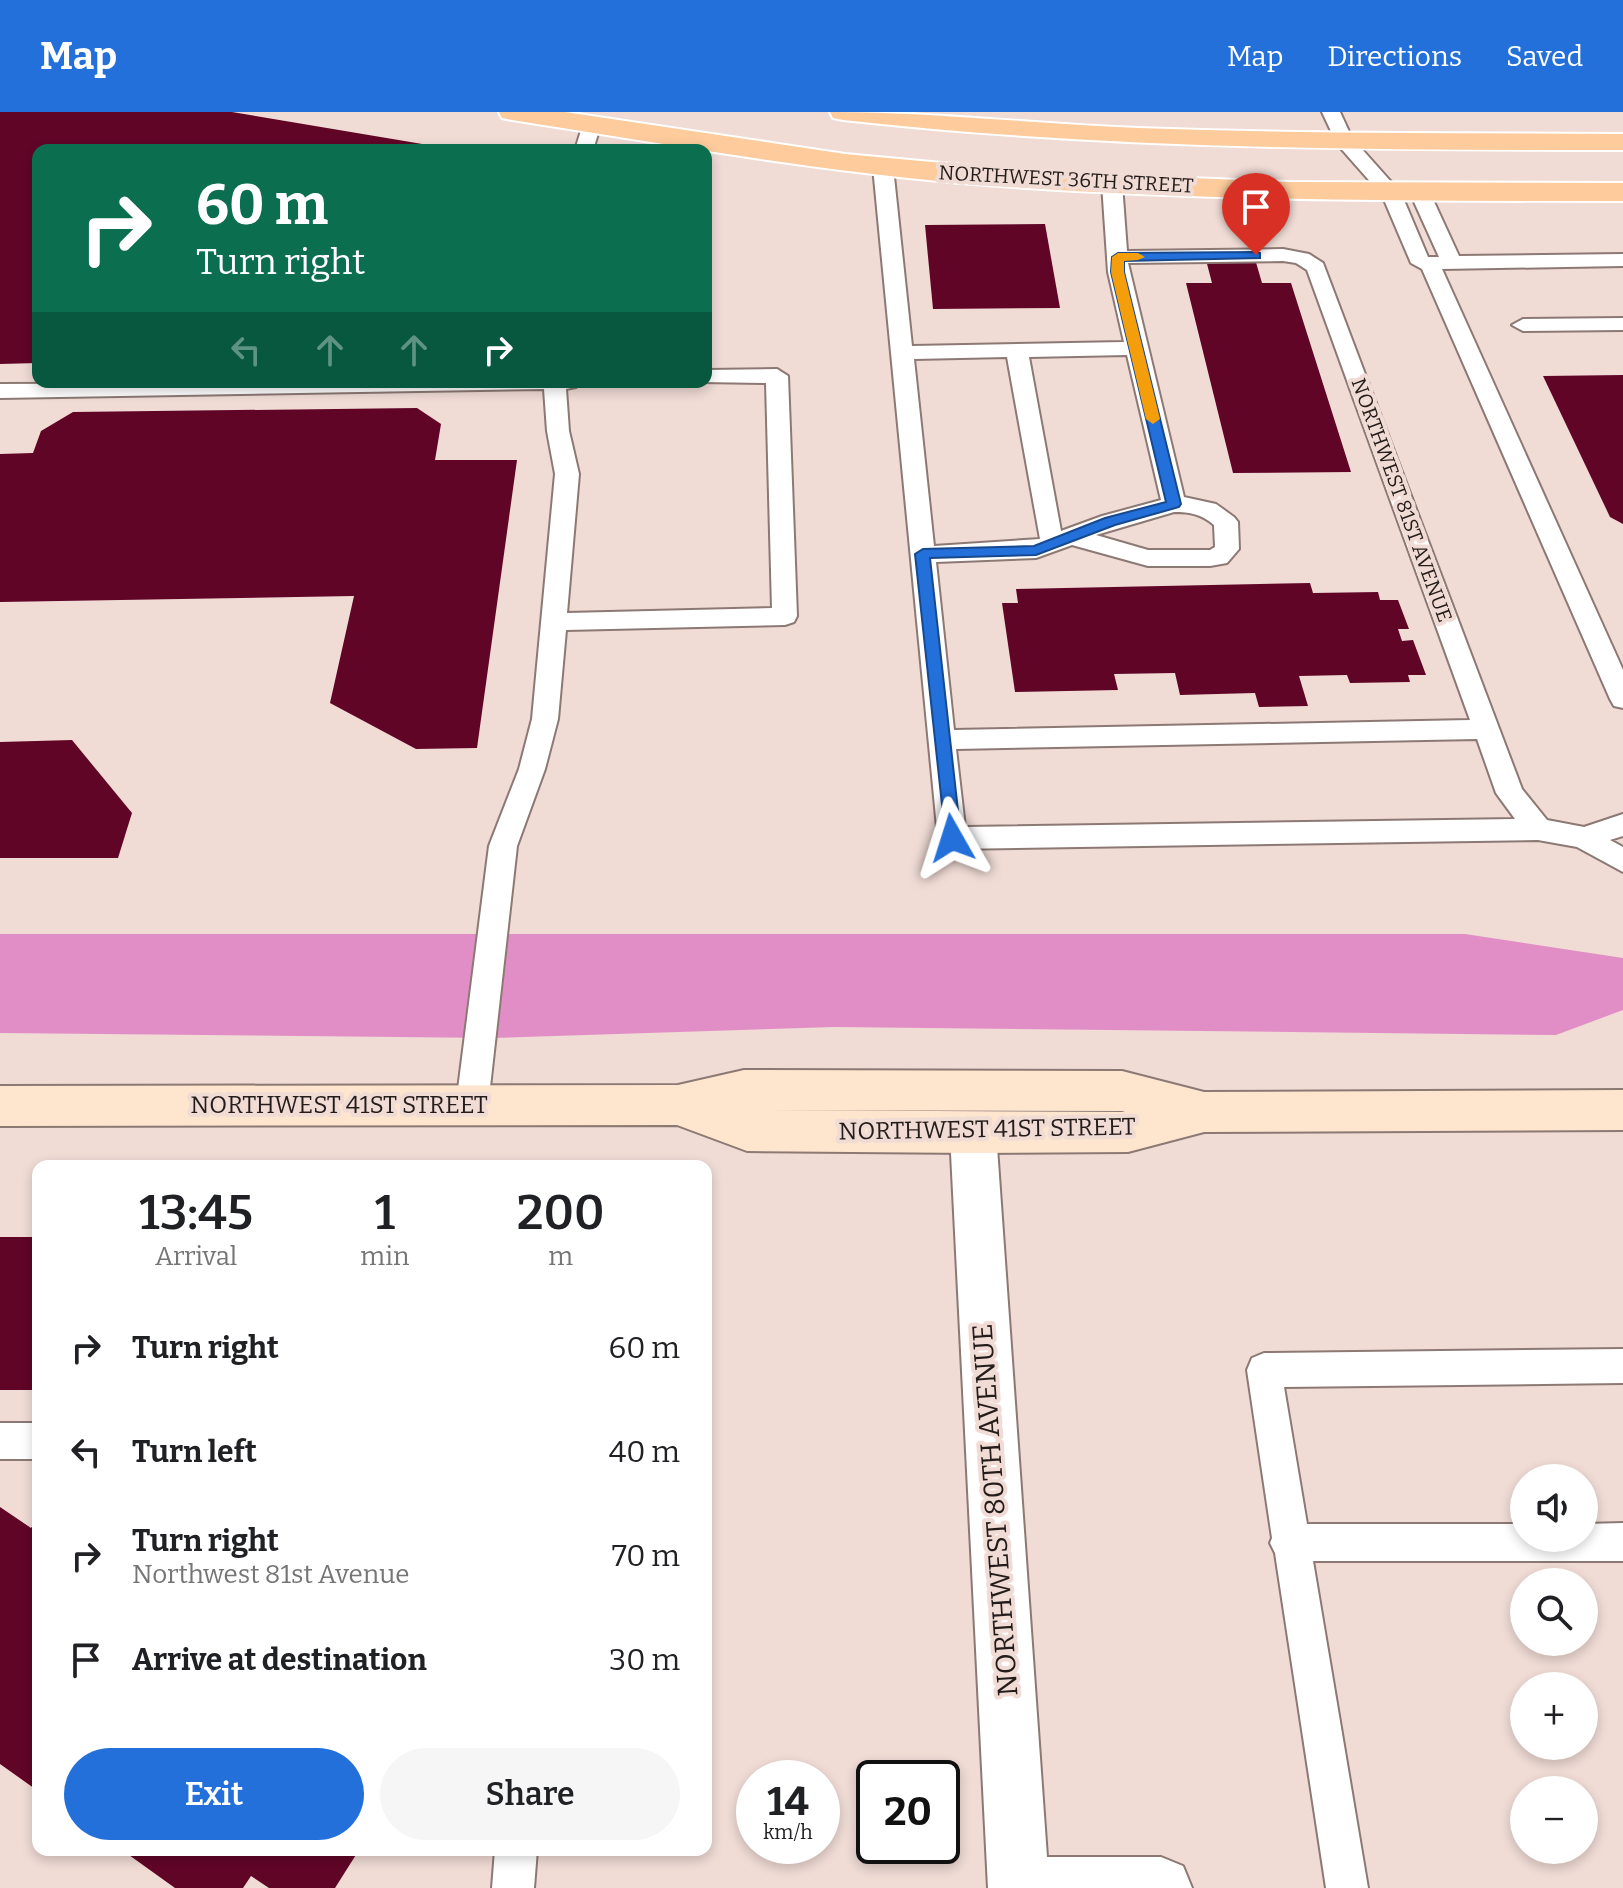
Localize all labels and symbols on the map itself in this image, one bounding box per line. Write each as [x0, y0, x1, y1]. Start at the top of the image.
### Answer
street label: NORTHWEST 36TH STREET [938, 160, 1194, 198]
pin [1222, 173, 1290, 255]
street label: NORTHWEST 81ST AVENUE [1347, 375, 1457, 625]
position arrow [910, 796, 994, 880]
street label: NORTHWEST 41ST STREET [190, 1091, 488, 1119]
street label: NORTHWEST 41ST STREET [838, 1112, 1136, 1146]
street label: NORTHWEST 80TH AVENUE [966, 1323, 1024, 1697]
speed limit sign: 20 [856, 1760, 960, 1864]

